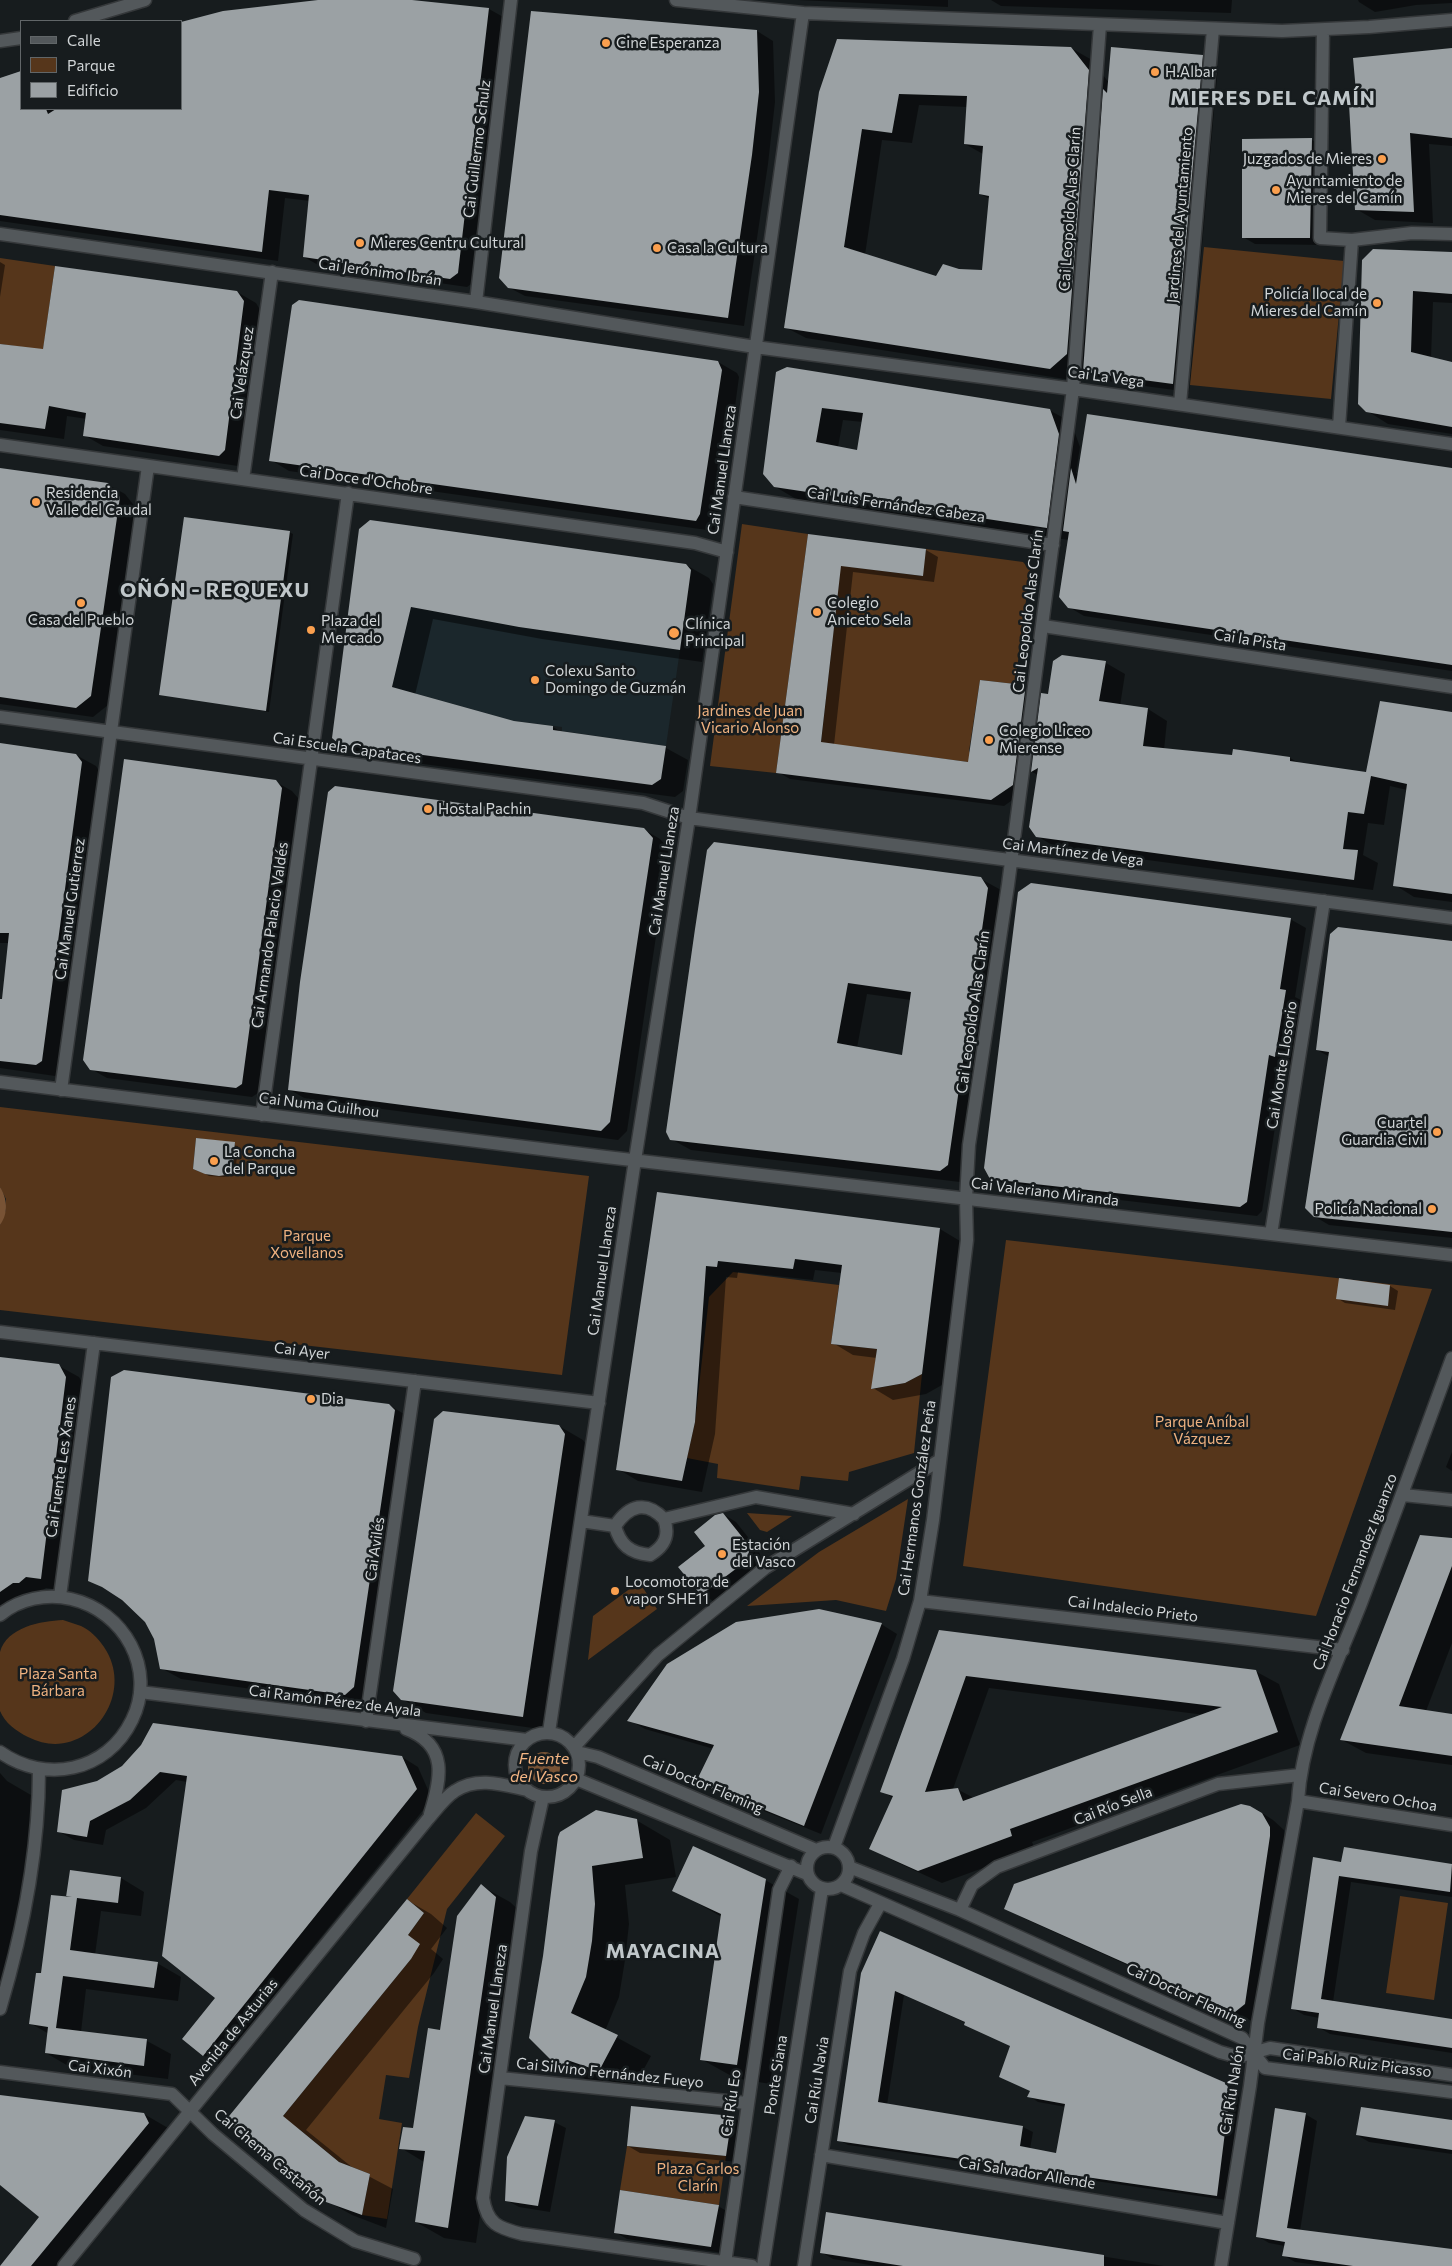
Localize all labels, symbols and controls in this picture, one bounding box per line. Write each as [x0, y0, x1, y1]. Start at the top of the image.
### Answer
legend [20, 20, 182, 110]
text: Calle [67, 31, 101, 49]
place label: Cine Esperanza [616, 34, 720, 52]
marker: Cine Esperanza [600, 37, 612, 49]
text: Parque [67, 56, 115, 74]
place label: H.Albar [1165, 63, 1217, 81]
marker: H.Albar [1149, 66, 1161, 78]
street label: Cai Guillermo Schulz [460, 79, 494, 219]
text: Edificio [67, 81, 118, 99]
district label: MIERES DEL CAMÍN [1168, 86, 1378, 110]
street label: Cai Leopoldo Alas Clarín [1055, 126, 1085, 292]
street label: Jardines del Ayuntamiento [1163, 126, 1197, 304]
place label: Juzgados de Mieres [1243, 150, 1372, 168]
marker: Juzgados de Mieres [1376, 153, 1388, 165]
place label: Ayuntamiento de Mieres del Camín [1286, 172, 1402, 207]
marker: Ayuntamiento de Mieres del Camín [1270, 184, 1282, 196]
place label: Mieres Centru Cultural [370, 234, 524, 252]
marker: Mieres Centru Cultural [354, 237, 366, 249]
place label: Casa la Cultura [667, 239, 768, 257]
marker: Casa la Cultura [651, 242, 663, 254]
street label: Cai Jerónimo Ibrán [317, 254, 443, 290]
place label: Policía llocal de Mieres del Camín [1251, 285, 1367, 320]
marker: Policía llocal de Mieres del Camín [1371, 297, 1383, 309]
street label: Cai Velázquez [227, 325, 257, 421]
street label: Cai La Vega [1067, 363, 1145, 391]
street label: Cai Manuel Llaneza [704, 404, 740, 536]
street label: Cai Doce d'Ochobre [298, 462, 434, 498]
place label: Residencia Valle del Caudal [46, 484, 152, 519]
street label: Cai Luis Fernández Cabeza [806, 484, 986, 526]
marker: Residencia Valle del Caudal [30, 496, 42, 508]
street label: Cai Leopoldo Alas Clarín [1009, 528, 1047, 694]
district label: OÑÓN - REQUEXU [118, 578, 312, 602]
place label: Colegio Aniceto Sela [827, 594, 911, 629]
marker: Casa del Pueblo [75, 597, 87, 609]
marker: Colegio Aniceto Sela [811, 606, 823, 618]
place label: Casa del Pueblo [28, 611, 134, 629]
place label: Plaza del Mercado [321, 612, 382, 647]
place label: Clínica Principal [685, 615, 745, 650]
marker: Plaza del Mercado [305, 624, 317, 636]
street label: Cai la Pista [1212, 625, 1288, 655]
marker: Clínica Principal [667, 626, 681, 640]
place label: Colexu Santo Domingo de Guzmán [545, 662, 686, 697]
marker: Colexu Santo Domingo de Guzmán [529, 674, 541, 686]
park label: Jardines de Juan Vicario Alonso [697, 702, 803, 737]
place label: Colegio Liceo Mierense [999, 722, 1091, 757]
street label: Cai Escuela Capataces [272, 729, 422, 767]
marker: Colegio Liceo Mierense [983, 734, 995, 746]
place label: Hostal Pachin [438, 800, 531, 818]
marker: Hostal Pachin [422, 803, 434, 815]
street label: Cai Manuel Llaneza [645, 805, 683, 937]
street label: Cai Martínez de Vega [1001, 834, 1145, 870]
street label: Cai Manuel Gutierrez [51, 837, 89, 981]
street label: Cai Armando Palacio Valdés [248, 841, 292, 1029]
street label: Cai Leopoldo Alas Clarín [953, 929, 993, 1095]
street label: Cai Monte Llosorio [1263, 1000, 1301, 1130]
street label: Cai Numa Guilhou [258, 1089, 380, 1121]
place label: Cuartel Guardia Civil [1341, 1114, 1427, 1149]
marker: Cuartel Guardia Civil [1431, 1126, 1443, 1138]
place label: La Concha del Parque [224, 1143, 295, 1178]
marker: La Concha del Parque [208, 1155, 220, 1167]
street label: Cai Valeriano Miranda [970, 1174, 1120, 1210]
place label: Policía Nacional [1315, 1200, 1422, 1218]
marker: Policía Nacional [1426, 1203, 1438, 1215]
street label: Cai Manuel Llaneza [584, 1205, 620, 1337]
park label: Parque Xovellanos [270, 1227, 344, 1262]
street label: Cai Ayer [273, 1339, 331, 1363]
place label: Dia [321, 1390, 344, 1408]
marker: Dia [305, 1393, 317, 1405]
street label: Cai Fuente Les Xanes [42, 1395, 80, 1539]
street label: Cai Hermanos González Peña [894, 1399, 940, 1597]
park label: Parque Aníbal Vázquez [1155, 1413, 1249, 1448]
street label: Cai Horacio Fernandez Iguanzo [1309, 1471, 1401, 1673]
street label: Cai Avilés [362, 1516, 388, 1582]
place label: Estación del Vasco [732, 1536, 796, 1571]
marker: Estación del Vasco [716, 1548, 728, 1560]
place label: Locomotora de vapor SHE11 [625, 1573, 729, 1608]
marker: Locomotora de vapor SHE11 [609, 1585, 621, 1597]
street label: Cai Indalecio Prieto [1067, 1592, 1199, 1626]
park label: Plaza Santa Bárbara [19, 1665, 97, 1700]
street label: Cai Ramón Pérez de Ayala [248, 1681, 422, 1721]
water label: Fuente del Vasco [510, 1749, 578, 1787]
street label: Cai Doctor Fleming [640, 1750, 766, 1818]
street label: Cai Severo Ochoa [1318, 1779, 1438, 1815]
street label: Cai Río Sella [1071, 1783, 1155, 1829]
district label: MAYACINA [605, 1939, 721, 1963]
street label: Cai Manuel Llaneza [475, 1943, 511, 2075]
street label: Cai Doctor Fleming [1123, 1959, 1249, 2031]
street label: Avenida de Asturias [184, 1975, 282, 2089]
street label: Ponte Siana [761, 2034, 791, 2116]
street label: Cai Ríu Navia [801, 2035, 833, 2125]
street label: Cai Ríu Nalón [1216, 2044, 1248, 2136]
street label: Cai Pablo Ruiz Picasso [1281, 2045, 1433, 2081]
street label: Cai Silvino Fernández Fueyo [515, 2054, 705, 2092]
street label: Cai Xixón [67, 2056, 133, 2082]
street label: Cai Ríu Eo [717, 2068, 745, 2138]
street label: Cai Chema Castañón [210, 2105, 330, 2209]
street label: Cai Salvador Allende [957, 2153, 1097, 2193]
park label: Plaza Carlos Clarín [657, 2160, 739, 2195]

